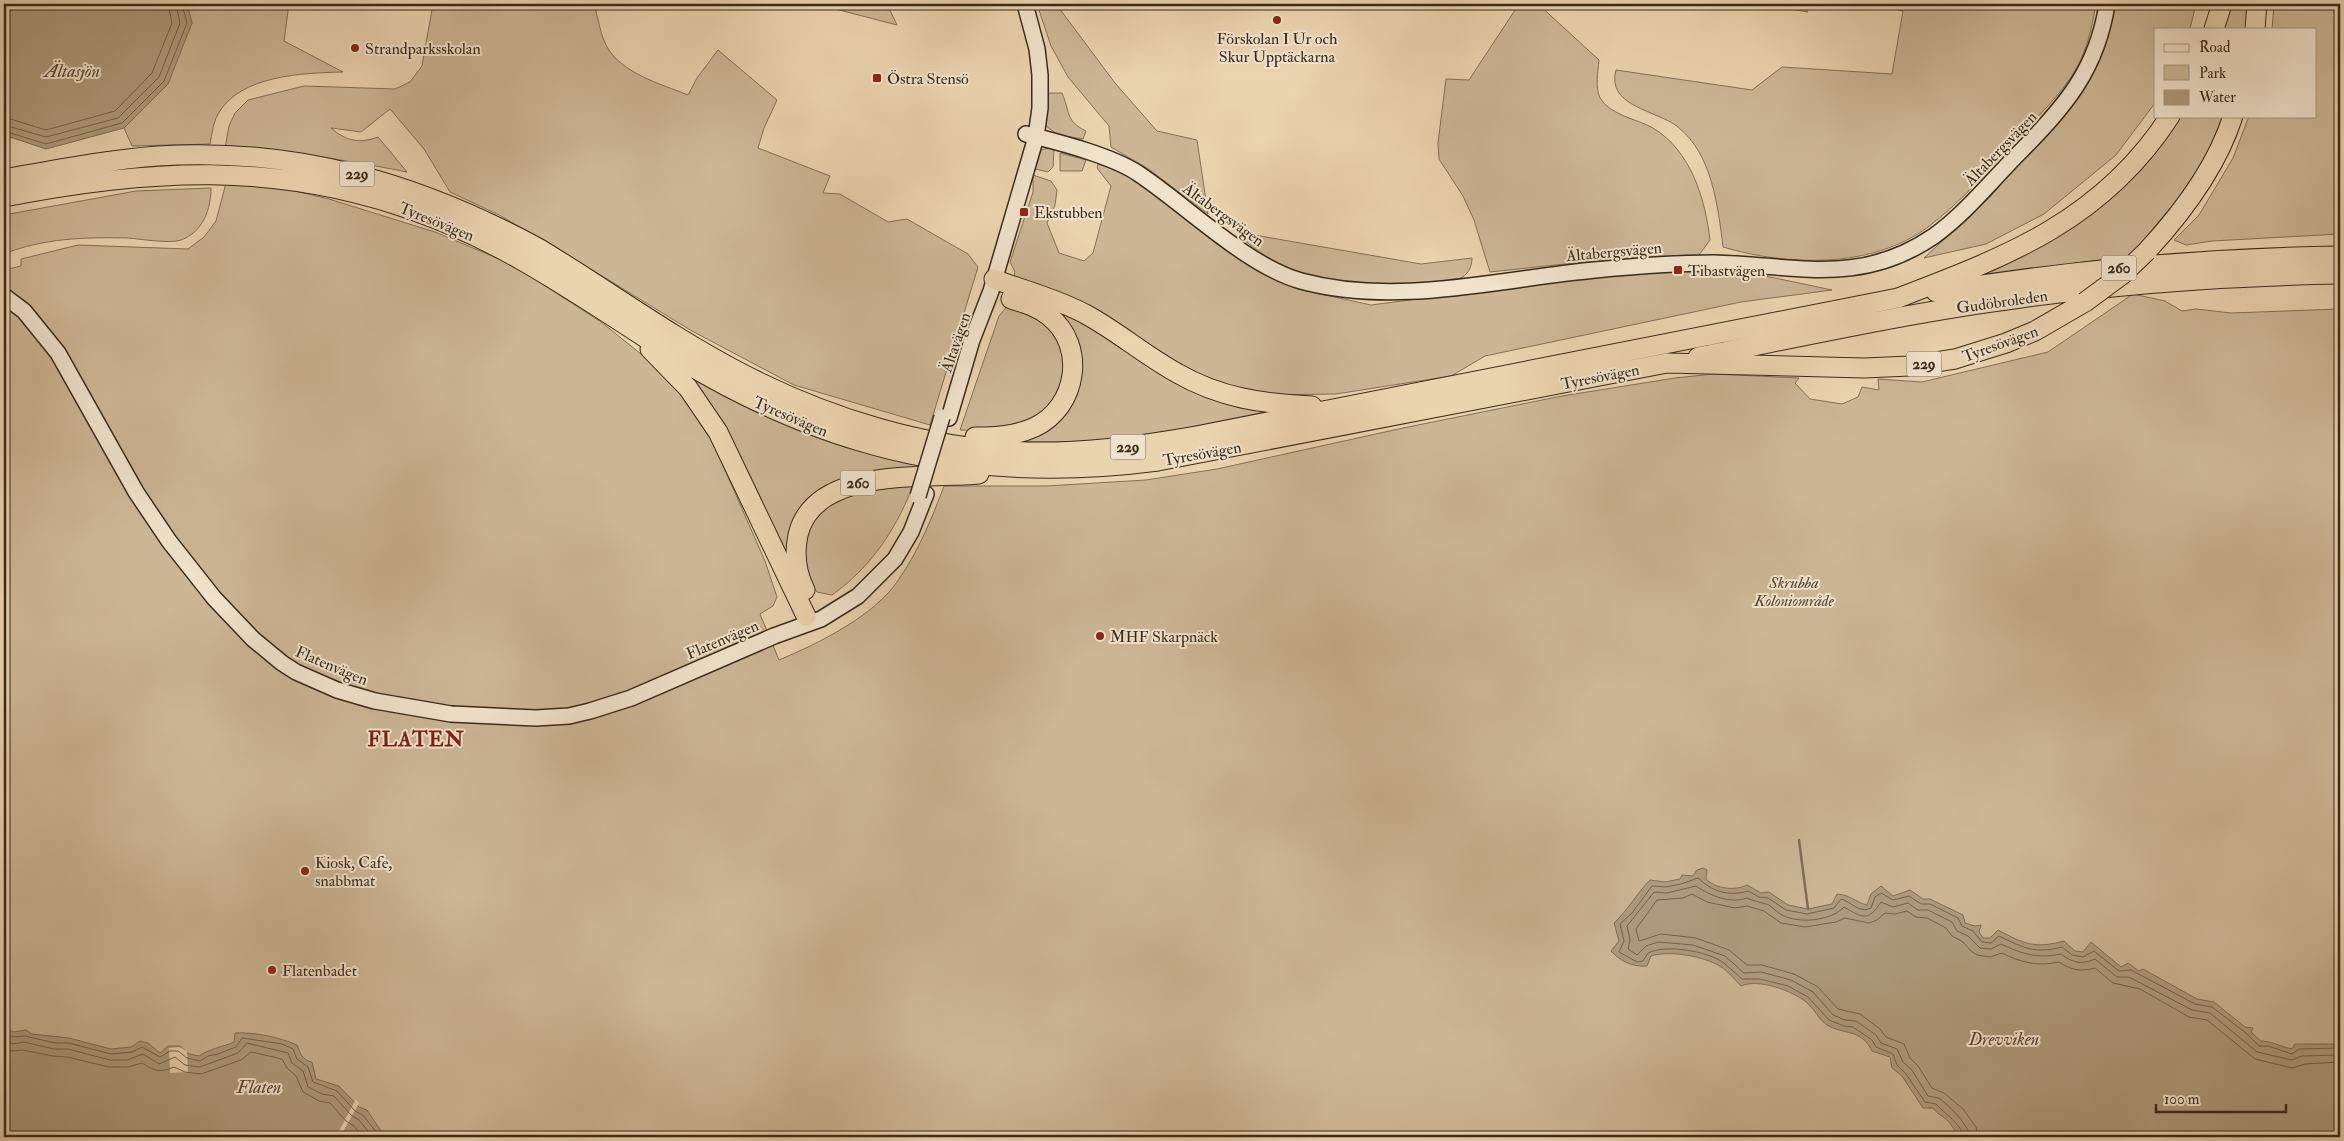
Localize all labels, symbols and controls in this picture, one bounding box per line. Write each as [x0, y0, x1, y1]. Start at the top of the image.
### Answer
marker: Förskolan I Ur och Skur Upptäckarna [1271, 14, 1283, 26]
legend [2154, 28, 2316, 118]
place label: Förskolan I Ur och Skur Upptäckarna [1217, 29, 1338, 68]
text: Road [2199, 38, 2231, 57]
place label: Strandparksskolan [365, 39, 481, 60]
marker: Strandparksskolan [349, 42, 361, 54]
water label: Ältasjön [42, 60, 100, 83]
text: Park [2199, 64, 2226, 83]
place label: Östra Stensö [887, 69, 969, 89]
marker: Östra Stensö [871, 72, 883, 84]
text: Water [2198, 88, 2236, 107]
street label: Ältabergsvägen [1960, 107, 2041, 191]
road number: 229 [340, 162, 374, 186]
street label: Ältabergsvägen [1178, 178, 1268, 251]
street label: Tyresövägen [396, 198, 477, 246]
place label: Ekstubben [1034, 203, 1103, 223]
marker: Ekstubben [1018, 206, 1030, 218]
street label: Ältabergsvägen [1564, 238, 1663, 266]
road number: 260 [2102, 256, 2136, 280]
place label: Tibastvägen [1688, 261, 1765, 281]
marker: Tibastvägen [1672, 264, 1684, 276]
street label: Gudöbroleden [1955, 286, 2049, 318]
street label: Ältavägen [936, 310, 975, 376]
street label: Tyresövägen [1960, 321, 2041, 367]
road number: 229 [1906, 352, 1942, 376]
street label: Tyresövägen [1559, 360, 1641, 394]
street label: Tyresövägen [750, 392, 831, 442]
road number: 229 [1110, 434, 1146, 460]
street label: Tyresövägen [1161, 437, 1243, 471]
road number: 260 [840, 470, 876, 496]
park label: Skrubba Koloniområde [1753, 573, 1835, 611]
street label: Flatenvägen [683, 616, 762, 664]
place label: MHF Skarpnäck [1110, 627, 1218, 648]
marker: MHF Skarpnäck [1094, 630, 1106, 642]
street label: Flatenvägen [292, 642, 371, 690]
district label: FLATEN [368, 726, 465, 753]
place label: Kiosk, Cafe, snabbmat [315, 853, 392, 891]
marker: Kiosk, Cafe, snabbmat [299, 865, 311, 877]
place label: Flatenbadet [282, 961, 357, 981]
marker: Flatenbadet [266, 964, 278, 976]
water label: Drevviken [1968, 1028, 2039, 1051]
water label: Flaten [236, 1076, 281, 1099]
scale bar [2156, 1081, 2286, 1113]
text: 100 m [2164, 1090, 2200, 1109]

